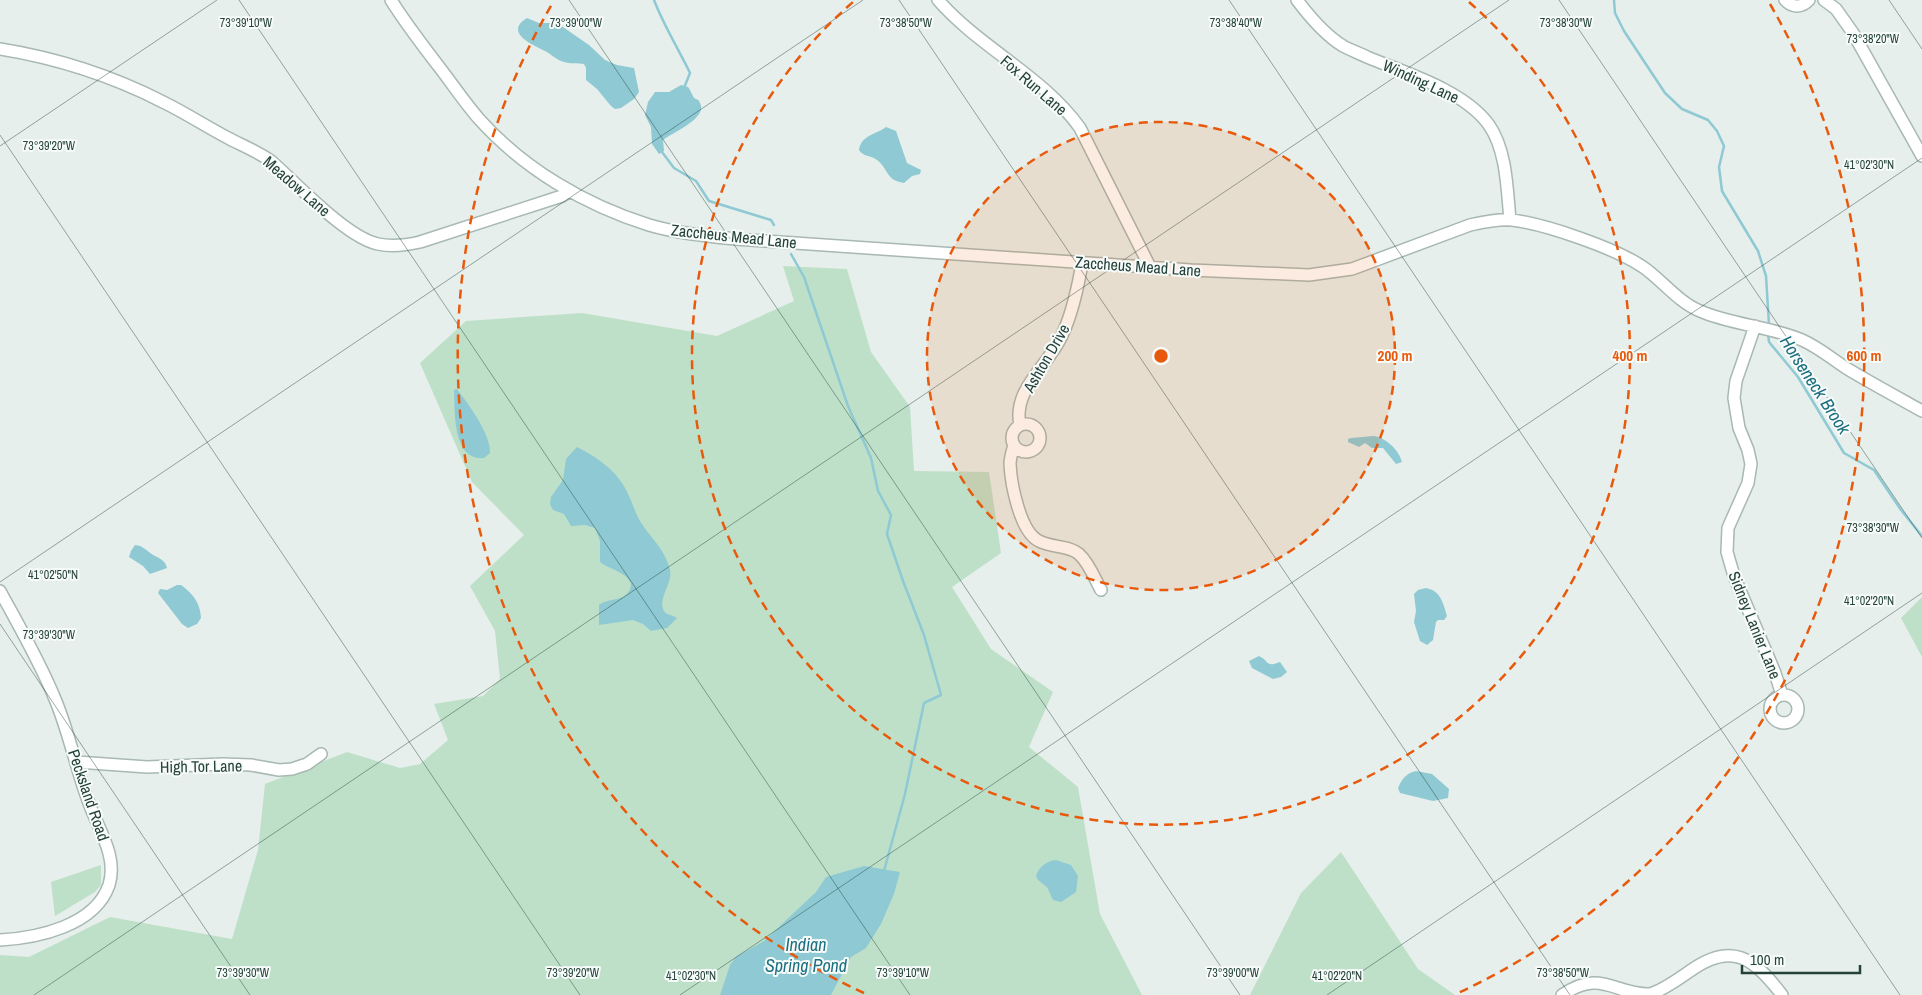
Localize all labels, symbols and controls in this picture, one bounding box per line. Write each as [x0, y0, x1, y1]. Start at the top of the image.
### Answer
text: 73°39'10"W [220, 15, 273, 31]
text: 73°39'00"W [550, 15, 603, 31]
text: 73°38'50"W [880, 15, 933, 31]
text: 73°38'40"W [1210, 15, 1263, 31]
text: 73°38'30"W [1540, 15, 1593, 31]
text: 73°38'20"W [1847, 31, 1900, 47]
street label: Fox Run Lane [996, 50, 1072, 120]
street label: Winding Lane [1379, 54, 1463, 108]
text: 73°39'20"W [23, 138, 76, 154]
street label: Meadow Lane [259, 151, 335, 221]
text: 41°02'30"N [1844, 157, 1894, 173]
street label: Zaccheus Mead Lane [670, 218, 798, 254]
street label: Zaccheus Mead Lane [1074, 251, 1202, 281]
street label: Ashton Drive [1017, 320, 1074, 397]
water label: Horseneck Brook [1774, 330, 1857, 440]
text: 200 m [1378, 345, 1412, 366]
text: 400 m [1613, 345, 1647, 366]
text: 600 m [1847, 345, 1881, 366]
centre of rings [1152, 347, 1170, 365]
text: 73°38'30"W [1847, 520, 1900, 536]
text: 41°02'50"N [28, 567, 78, 583]
street label: Sidney Lanier Lane [1723, 568, 1787, 682]
text: 41°02'20"N [1844, 593, 1894, 609]
text: 73°39'30"W [23, 627, 76, 643]
street label: Pecksland Road [63, 746, 115, 844]
street label: High Tor Lane [160, 754, 242, 778]
water label: Indian Spring Pond [765, 932, 848, 978]
scale bar [1742, 942, 1860, 974]
text: 100 m [1750, 949, 1784, 970]
text: 73°39'30"W [217, 965, 270, 981]
text: 73°39'20"W [547, 965, 600, 981]
text: 73°39'10"W [877, 965, 930, 981]
text: 73°39'00"W [1207, 965, 1260, 981]
text: 73°38'50"W [1537, 965, 1590, 981]
text: 41°02'30"N [666, 968, 716, 984]
text: 41°02'20"N [1312, 968, 1362, 984]

